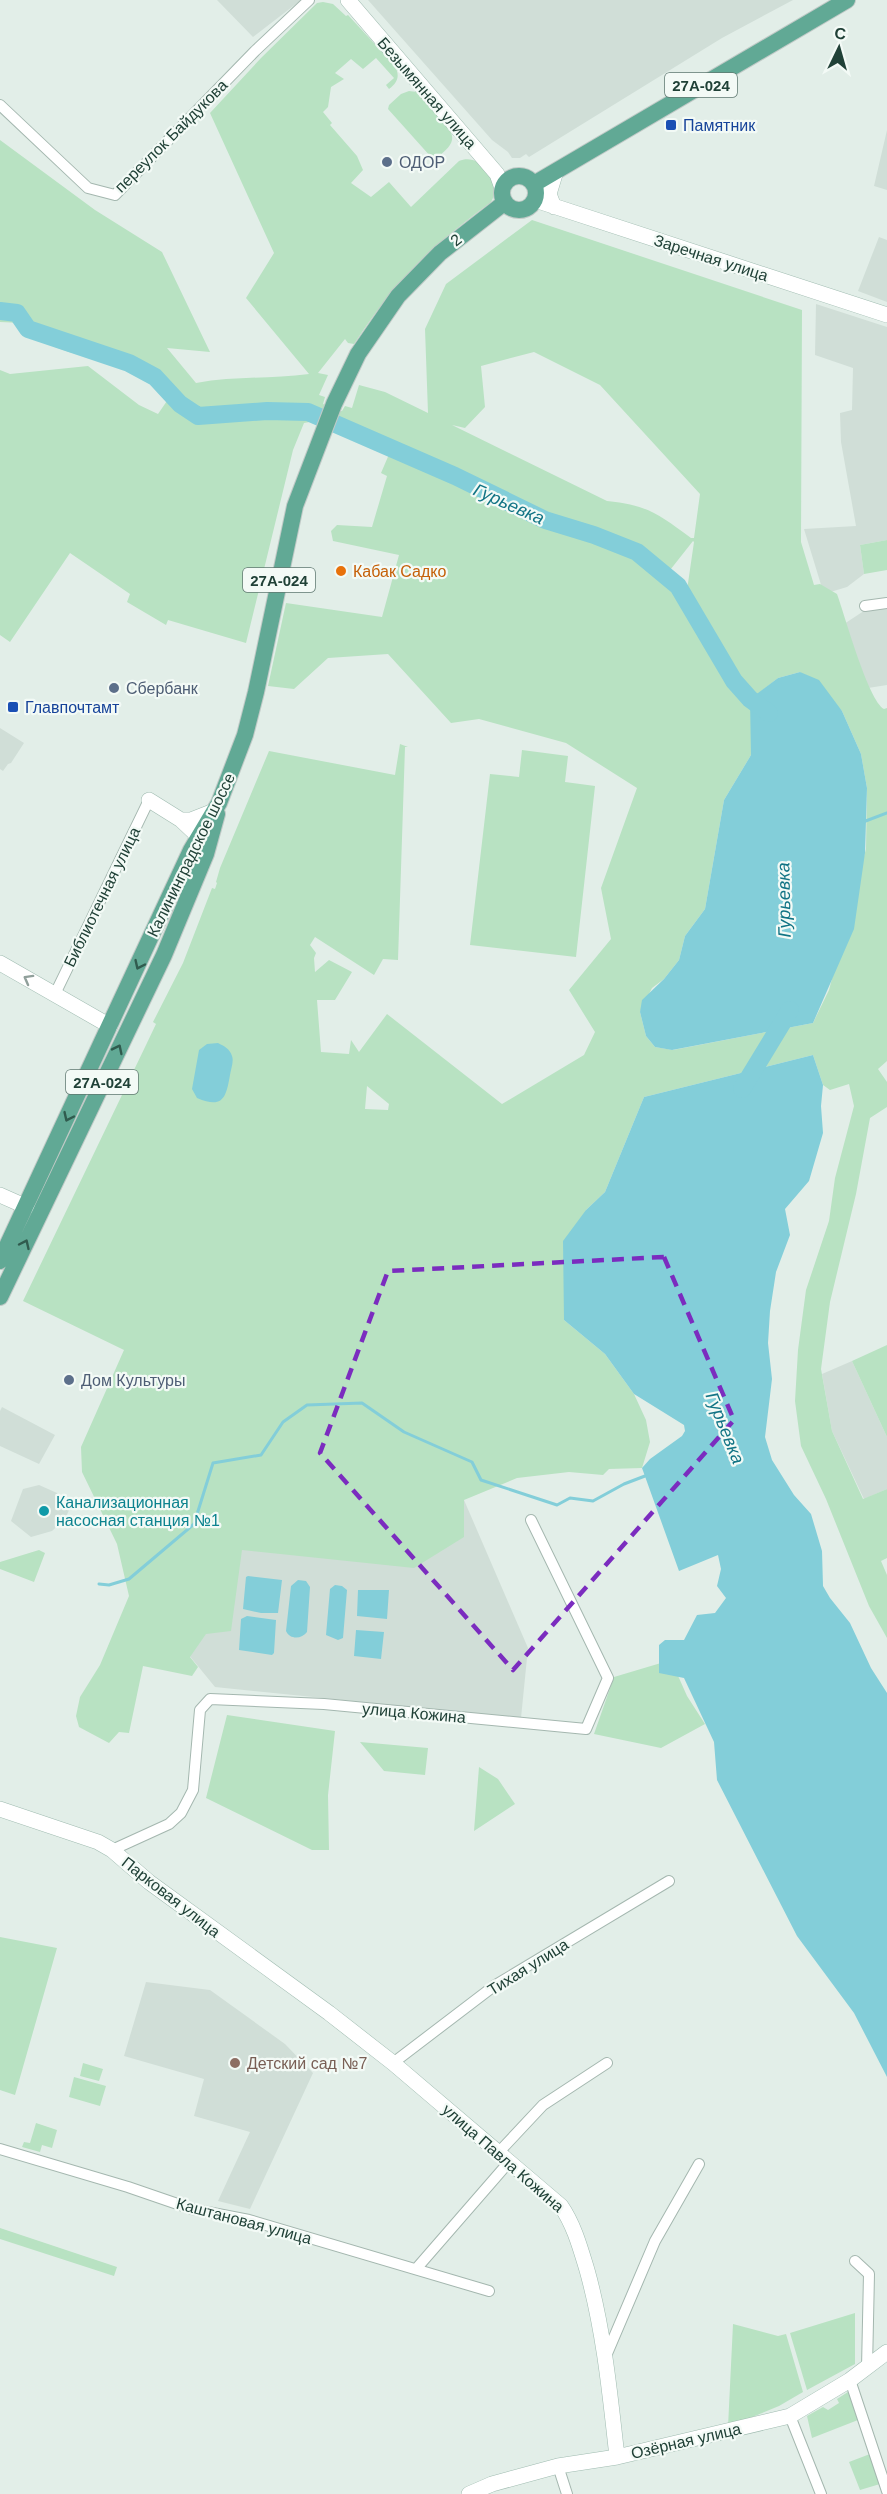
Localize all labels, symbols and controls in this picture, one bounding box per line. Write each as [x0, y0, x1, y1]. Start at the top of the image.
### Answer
north arrow [809, 18, 869, 78]
text: С [834, 25, 847, 43]
street label: Безымянная улица [374, 34, 480, 152]
road number: 27А-024 [665, 73, 737, 97]
street label: переулок Байдукова [111, 76, 231, 196]
place label: Памятник [683, 117, 756, 134]
marker: Памятник [664, 118, 678, 132]
place label: ОДОР [399, 154, 445, 171]
marker: ОДОР [380, 155, 394, 169]
street label: 2 [447, 231, 465, 249]
street label: Заречная улица [652, 232, 770, 284]
water label: Гурьевка [470, 480, 548, 528]
place label: Кабак Садко [353, 563, 447, 580]
marker: Кабак Садко [334, 564, 348, 578]
road number: 27А-024 [243, 568, 315, 592]
place label: Сбербанк [126, 680, 199, 697]
marker: Сбербанк [107, 681, 121, 695]
place label: Главпочтамт [25, 699, 120, 716]
marker: Главпочтамт [6, 700, 20, 714]
street label: Калининградское шоссе [144, 770, 238, 940]
street label: Библиотечная улица [61, 824, 143, 970]
water label: Гурьевка [773, 862, 795, 938]
one-way arrow [134, 959, 146, 970]
one-way arrow [23, 975, 34, 986]
one-way arrow [111, 1045, 123, 1056]
road number: 27А-024 [66, 1070, 138, 1094]
one-way arrow [64, 1110, 76, 1121]
one-way arrow [18, 1240, 30, 1251]
place label: Дом Культуры [81, 1372, 185, 1389]
marker: Дом Культуры [62, 1373, 76, 1387]
water label: Гурьевка [702, 1389, 748, 1467]
place label: Канализационная насосная станция №1 [56, 1494, 220, 1529]
marker: Канализационная насосная станция №1 [37, 1504, 51, 1518]
street label: улица Кожина [362, 1700, 467, 1726]
street label: Парковая улица [119, 1853, 223, 1941]
street label: Тихая улица [485, 1935, 572, 1999]
place label: Детский сад №7 [247, 2055, 368, 2072]
marker: Детский сад №7 [228, 2056, 242, 2070]
street label: улица Павла Кожина [439, 2101, 567, 2215]
street label: Каштановая улица [175, 2195, 313, 2247]
street label: Озёрная улица [629, 2420, 743, 2462]

